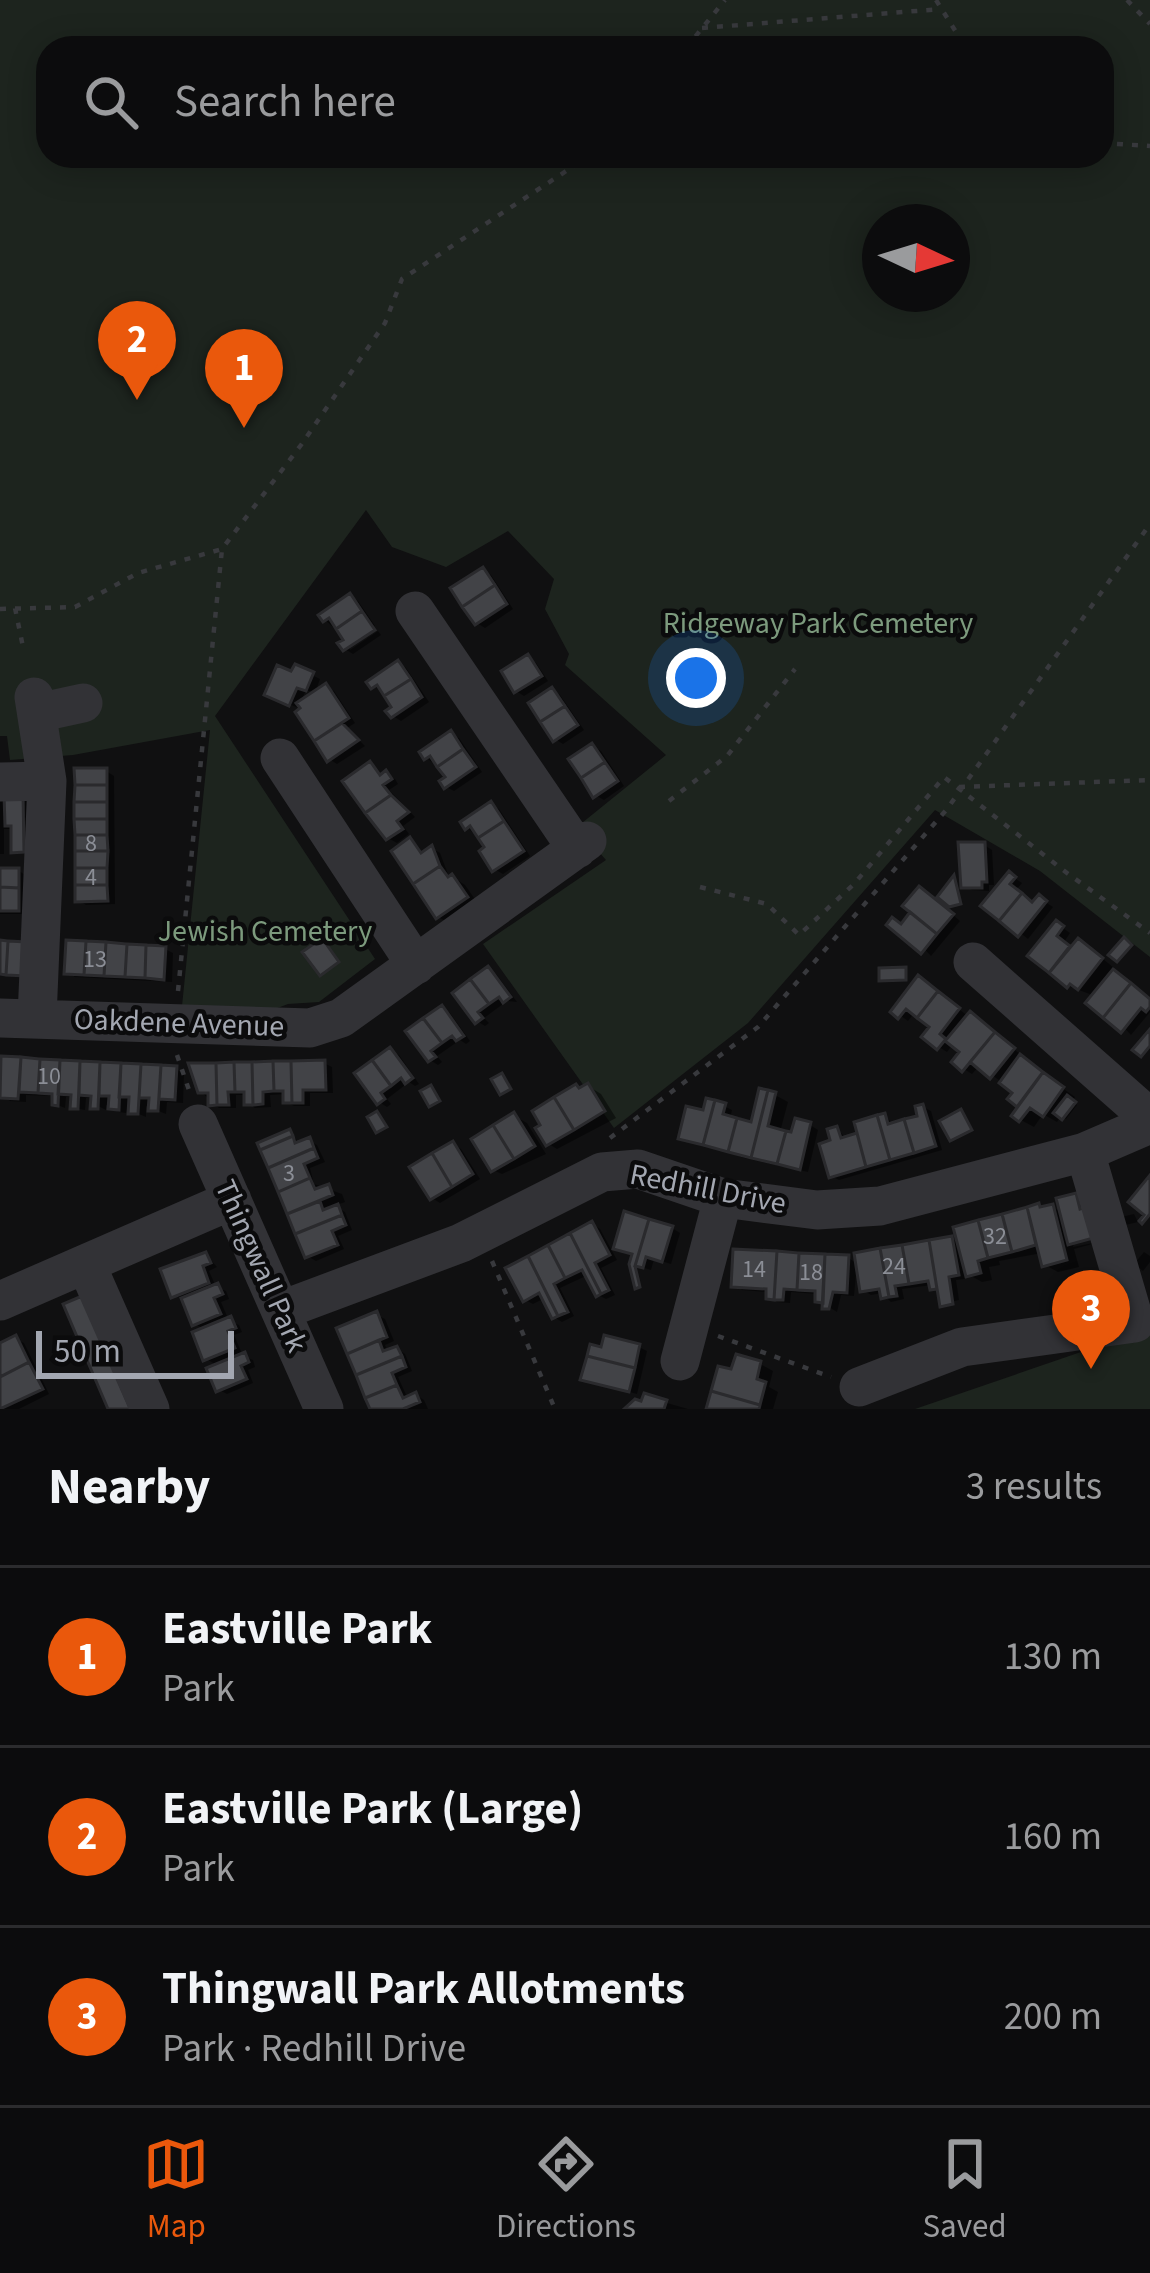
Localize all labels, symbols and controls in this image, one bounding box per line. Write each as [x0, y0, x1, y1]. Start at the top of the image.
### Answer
search box [36, 36, 1114, 168]
icon: search [78, 69, 144, 135]
text: Search here [174, 70, 396, 134]
north arrow [862, 204, 970, 312]
pin: 2 [98, 301, 176, 400]
pin: 1 [205, 329, 283, 428]
park label: Ridgeway Park Cemetery [663, 602, 973, 645]
your location [666, 648, 726, 708]
house number: 8 [85, 826, 97, 861]
house number: 4 [85, 860, 97, 895]
park label: Jewish Cemetery [158, 910, 372, 953]
house number: 13 [83, 942, 107, 977]
street label: Oakdene Avenue [73, 998, 285, 1048]
house number: 10 [37, 1059, 61, 1094]
street label: Redhill Drive [626, 1153, 790, 1225]
house number: 3 [283, 1156, 295, 1191]
street label: Thingwall Park [204, 1173, 318, 1359]
house number: 32 [983, 1219, 1007, 1254]
house number: 24 [882, 1249, 906, 1284]
house number: 14 [742, 1252, 766, 1287]
house number: 18 [799, 1255, 823, 1290]
pin: 3 [1052, 1270, 1130, 1369]
scale bar [36, 1325, 234, 1378]
text: 50 m [54, 1328, 121, 1375]
text: Nearby [48, 1451, 210, 1523]
text: 3 results [966, 1459, 1102, 1515]
text: Eastville Park [162, 1597, 432, 1661]
text: 1 [77, 1629, 97, 1685]
text: 130 m [1004, 1629, 1102, 1685]
text: Park [162, 1661, 235, 1717]
text: Eastville Park (Large) [162, 1777, 583, 1841]
text: 2 [77, 1809, 97, 1865]
text: 160 m [1004, 1809, 1102, 1865]
text: Park [162, 1841, 235, 1897]
text: Thingwall Park Allotments [162, 1957, 685, 2021]
text: 3 [77, 1989, 97, 2045]
text: 200 m [1004, 1989, 1102, 2045]
text: Park · Redhill Drive [162, 2021, 466, 2077]
tab: Map [143, 2131, 209, 2250]
tab: Directions [496, 2131, 636, 2250]
tab: Saved [922, 2131, 1007, 2250]

